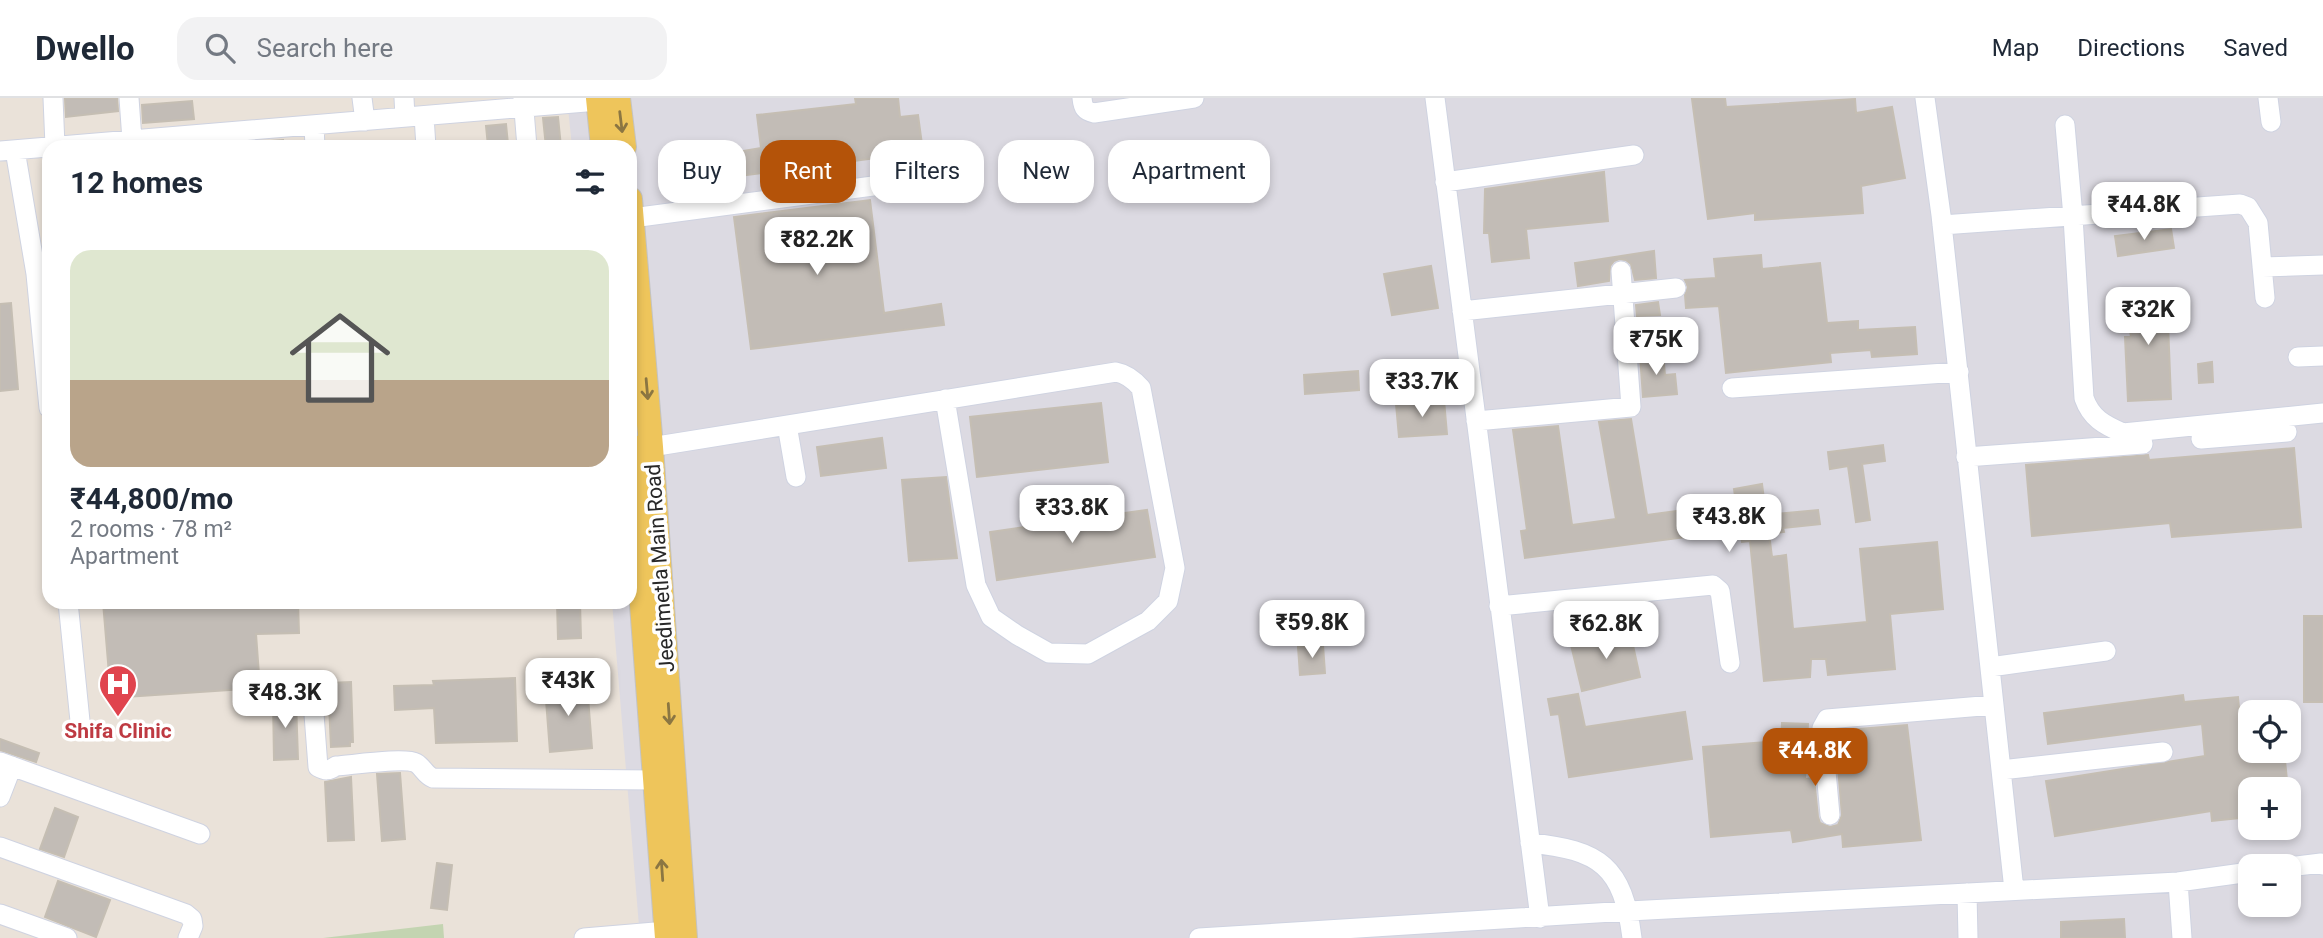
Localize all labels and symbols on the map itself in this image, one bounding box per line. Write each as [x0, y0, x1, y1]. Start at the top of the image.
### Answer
one-way arrow [614, 111, 627, 133]
pin: ₹44.8K [2087, 183, 2201, 242]
pin: ₹82.2K [760, 218, 874, 277]
pin: ₹32K [2107, 288, 2189, 347]
pin: ₹75K [1615, 317, 1697, 377]
pin: ₹33.7K [1365, 360, 1479, 419]
one-way arrow [641, 377, 654, 400]
street label: Jeedimetla Main Road [641, 463, 679, 673]
pin: ₹33.8K [1015, 486, 1129, 545]
pin: ₹43.8K [1672, 494, 1786, 554]
pin: ₹59.8K [1255, 601, 1369, 660]
pin: ₹62.8K [1549, 602, 1663, 661]
pin: ₹43K [527, 658, 609, 718]
hospital icon: Shifa Clinic [97, 663, 139, 718]
pin: ₹48.3K [228, 670, 342, 730]
one-way arrow [663, 702, 676, 725]
place label: Shifa Clinic [64, 719, 172, 743]
pin: ₹44.8K [1758, 728, 1872, 788]
one-way arrow [655, 859, 668, 882]

